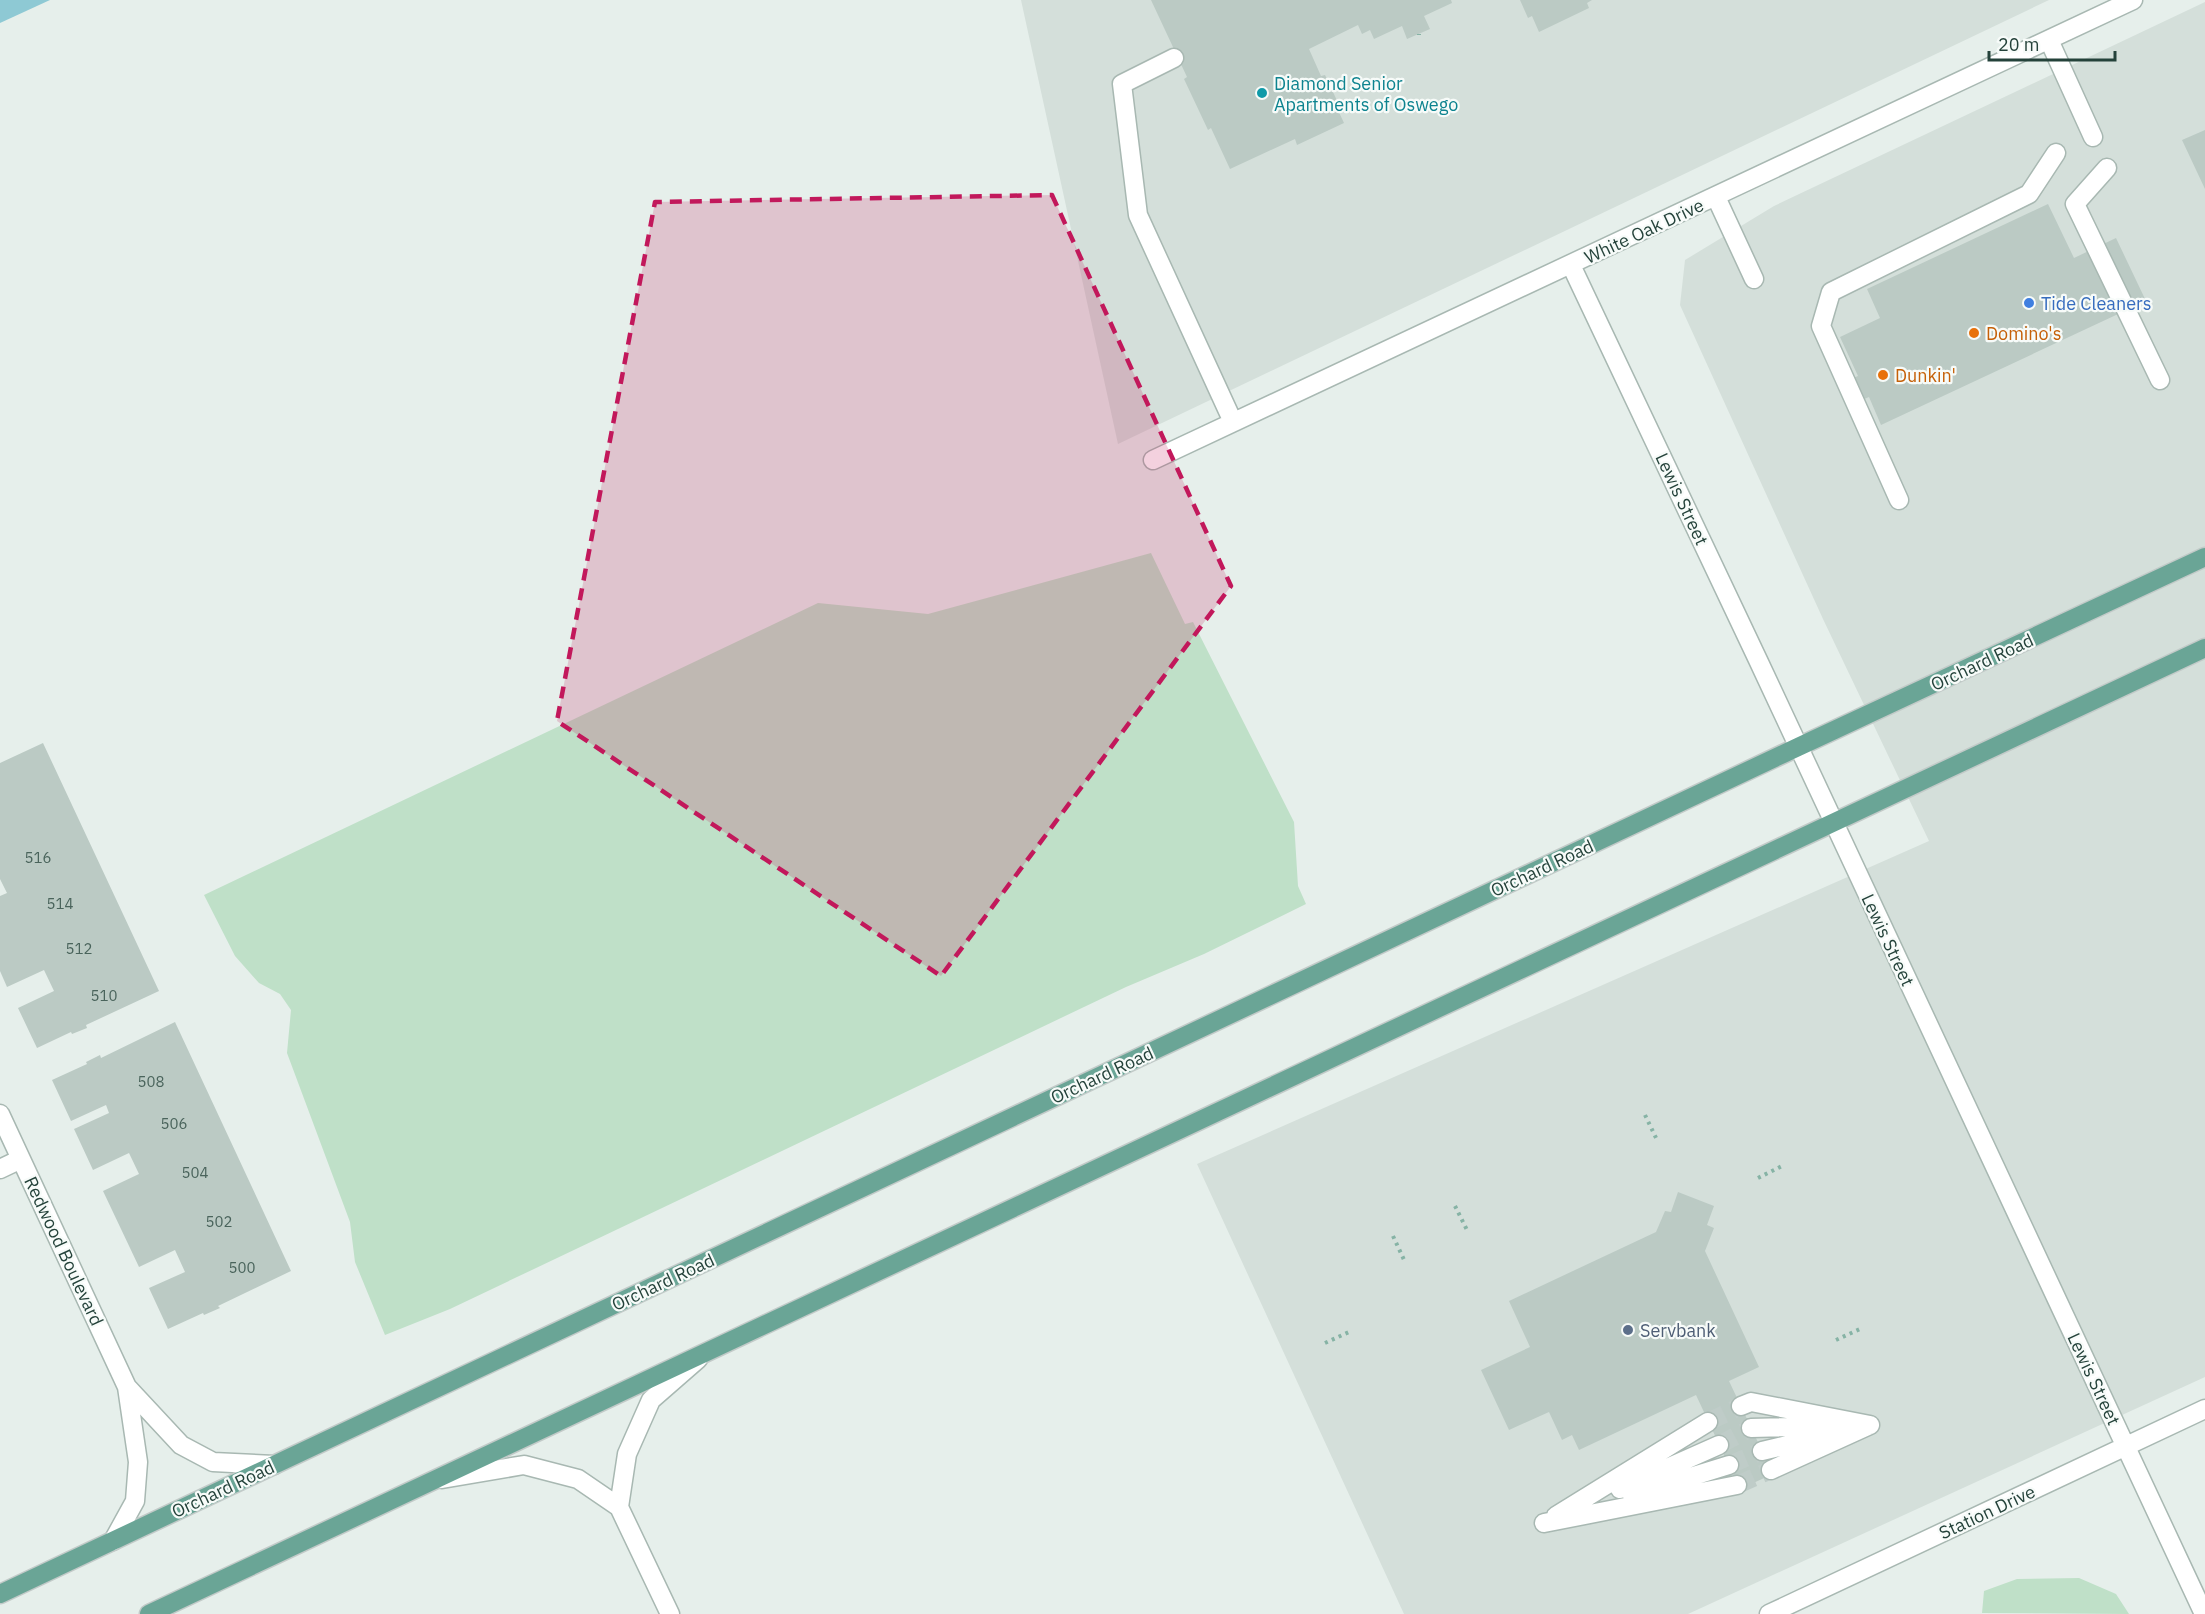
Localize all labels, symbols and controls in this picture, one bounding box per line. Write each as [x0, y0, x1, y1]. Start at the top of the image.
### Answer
scale bar [1989, 24, 2115, 62]
text: 20 m [1998, 33, 2040, 56]
place label: Diamond Senior Apartments of Oswego [1274, 72, 1458, 116]
marker: Diamond Senior Apartments of Oswego [1255, 86, 1269, 100]
street label: White Oak Drive [1581, 193, 1707, 269]
place label: Tide Cleaners [2041, 292, 2151, 315]
marker: Tide Cleaners [2022, 296, 2036, 310]
place label: Domino's [1986, 322, 2061, 345]
marker: Domino's [1967, 326, 1981, 340]
place label: Dunkin' [1895, 364, 1956, 387]
marker: Dunkin' [1876, 368, 1890, 382]
street label: Lewis Street [1651, 449, 1713, 549]
street label: Orchard Road [1927, 628, 2037, 696]
street label: Orchard Road [1487, 834, 1597, 902]
house number: 516 [24, 848, 52, 867]
street label: Lewis Street [1857, 890, 1919, 990]
house number: 514 [46, 894, 74, 913]
house number: 512 [65, 939, 93, 958]
house number: 510 [90, 986, 118, 1005]
street label: Orchard Road [1047, 1041, 1157, 1109]
house number: 508 [137, 1072, 165, 1091]
house number: 506 [160, 1114, 188, 1133]
house number: 504 [181, 1163, 209, 1182]
street label: Redwood Boulevard [19, 1173, 109, 1329]
house number: 502 [205, 1212, 233, 1231]
street label: Orchard Road [608, 1248, 718, 1316]
house number: 500 [228, 1258, 256, 1277]
place label: Servbank [1640, 1319, 1716, 1342]
marker: Servbank [1621, 1323, 1635, 1337]
street label: Lewis Street [2063, 1329, 2125, 1429]
street label: Orchard Road [168, 1455, 278, 1523]
street label: Station Drive [1935, 1480, 2039, 1544]

